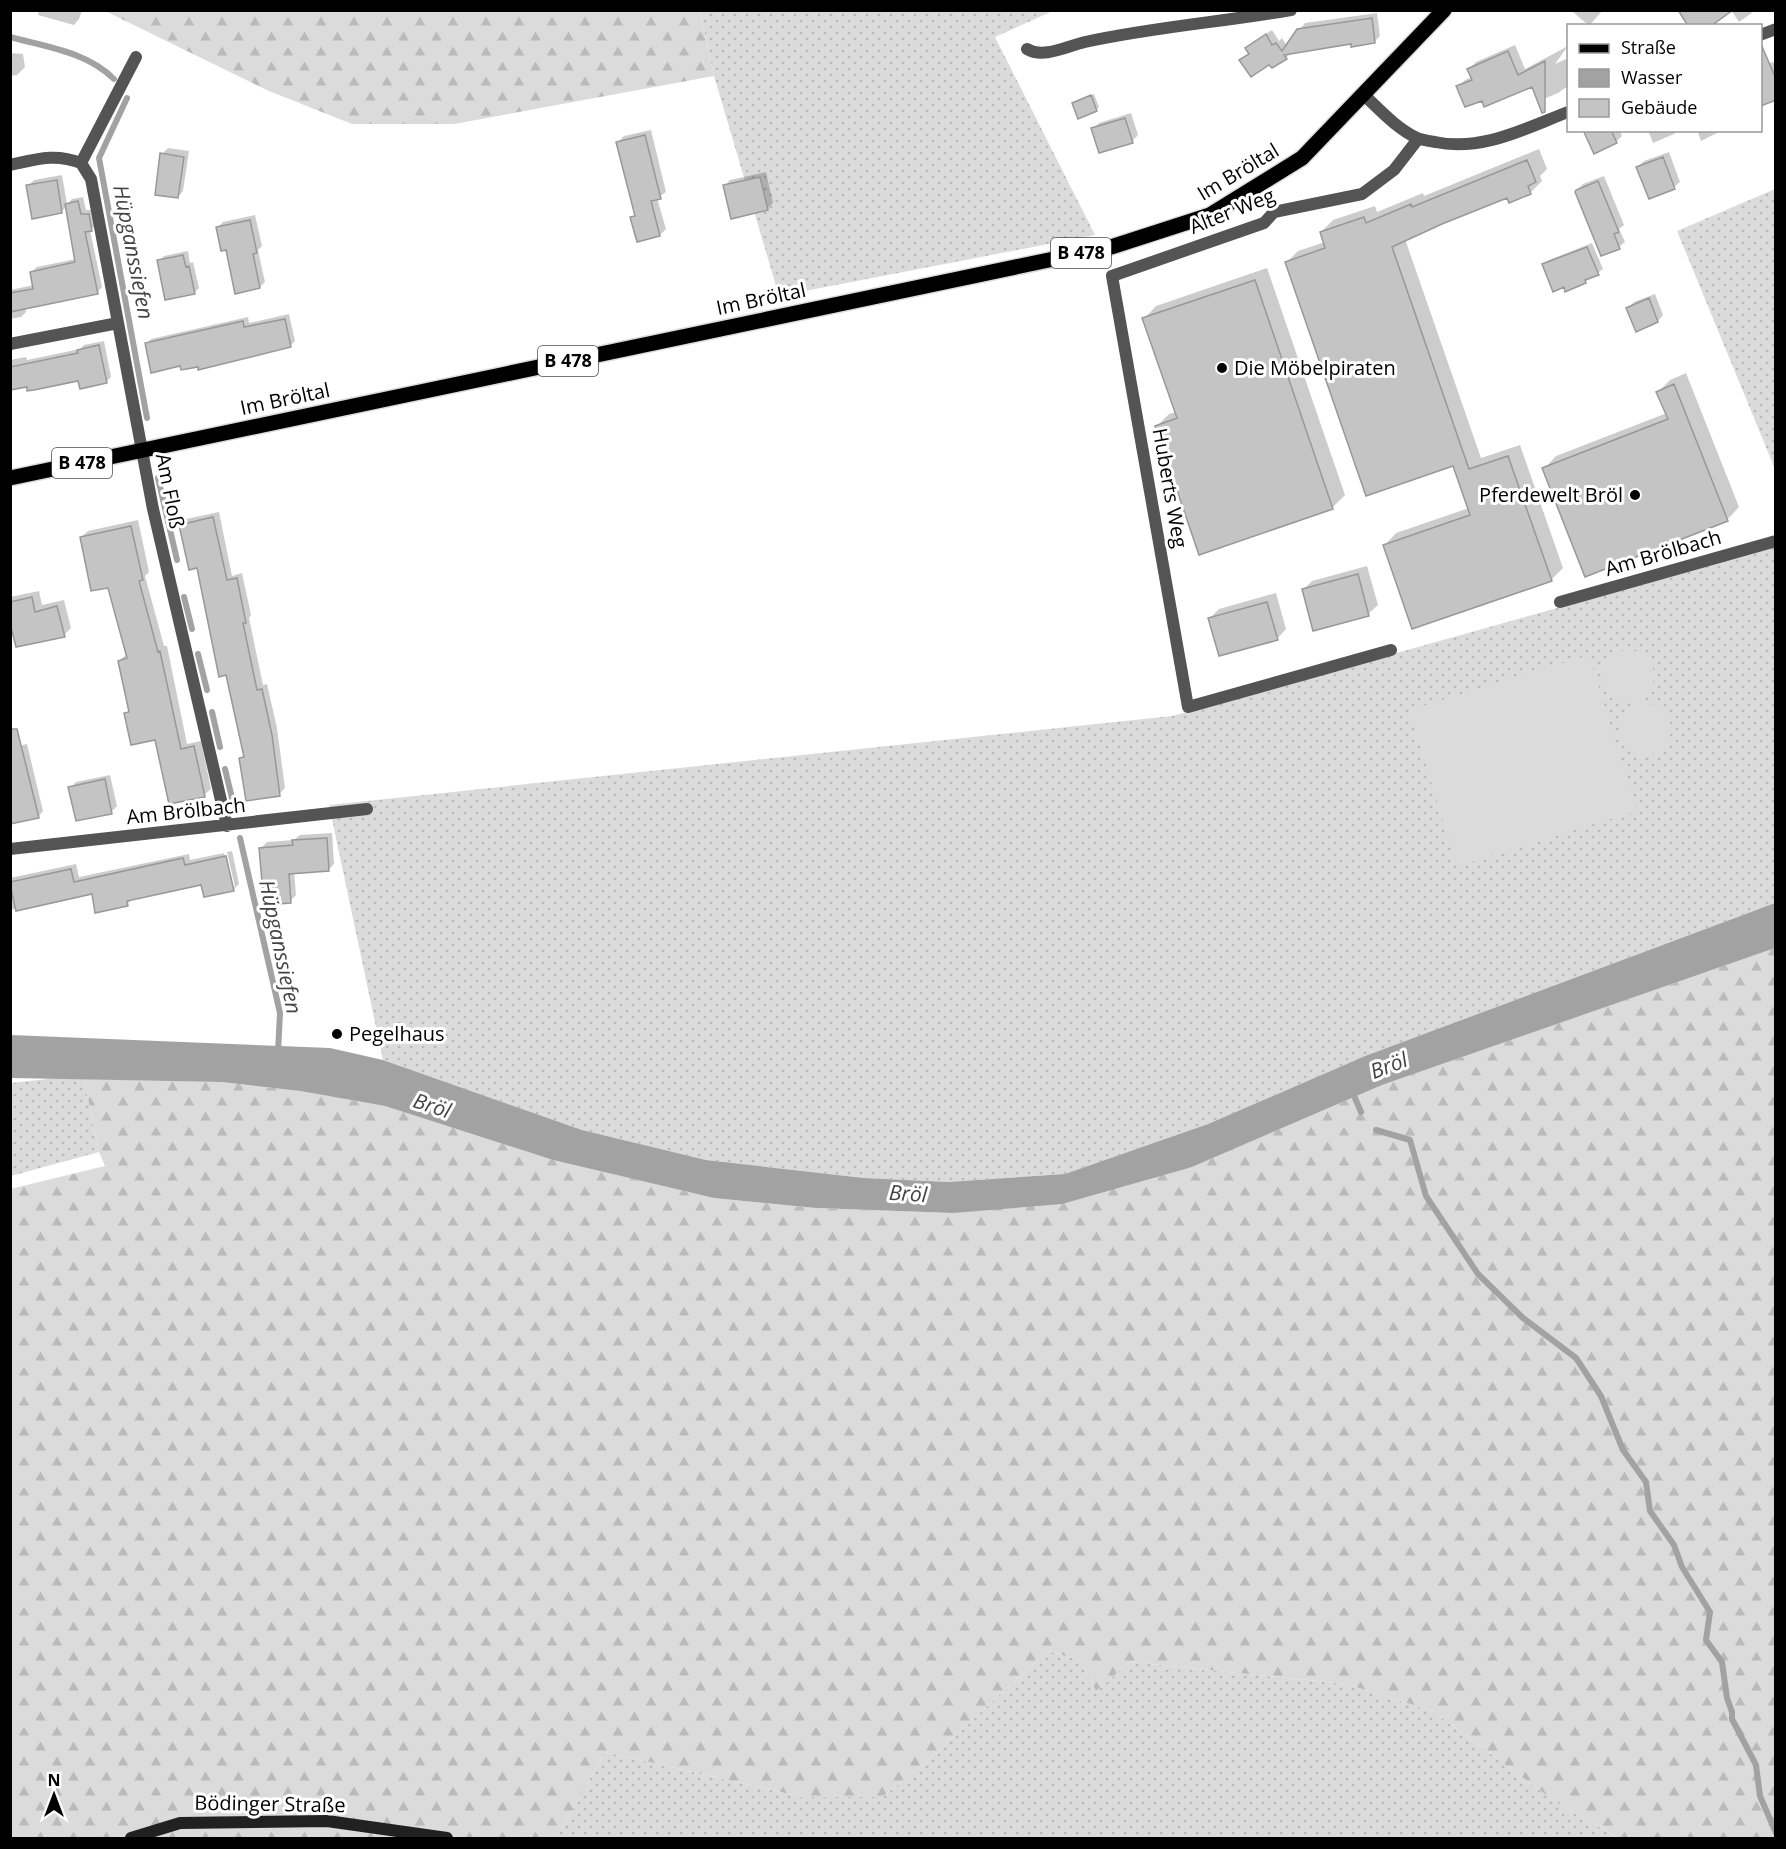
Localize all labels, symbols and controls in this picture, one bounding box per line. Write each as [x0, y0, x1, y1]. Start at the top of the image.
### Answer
legend [1567, 24, 1762, 132]
text: Straße [1621, 35, 1676, 59]
text: Wasser [1621, 65, 1683, 89]
text: Gebäude [1621, 95, 1697, 119]
street label: Im Bröltal [1192, 137, 1284, 207]
street label: Alter Weg [1185, 181, 1279, 240]
water label: Hüpganssiefen [107, 182, 161, 321]
road number: B 478 [1051, 238, 1111, 268]
street label: Im Bröltal [714, 276, 808, 321]
road number: B 478 [538, 346, 598, 376]
place label: Die Möbelpiraten [1234, 354, 1396, 381]
marker: Die Möbelpiraten [1215, 361, 1229, 375]
street label: Im Bröltal [238, 376, 332, 421]
street label: Huberts Weg [1147, 426, 1194, 550]
road number: B 478 [52, 448, 112, 478]
street label: Am Floß [150, 451, 191, 531]
place label: Pferdewelt Bröl [1479, 481, 1623, 508]
marker: Pferdewelt Bröl [1628, 488, 1642, 502]
street label: Am Brölbach [1602, 523, 1724, 582]
street label: Am Brölbach [125, 791, 247, 830]
water label: Hüpganssiefen [253, 877, 309, 1016]
place label: Pegelhaus [349, 1020, 445, 1047]
marker: Pegelhaus [330, 1027, 344, 1041]
water label: Bröl [1366, 1045, 1412, 1085]
water label: Bröl [410, 1086, 455, 1124]
water label: Bröl [888, 1178, 929, 1208]
north arrow [24, 1765, 84, 1825]
text: N [47, 1769, 61, 1791]
street label: Bödinger Straße [194, 1789, 346, 1818]

